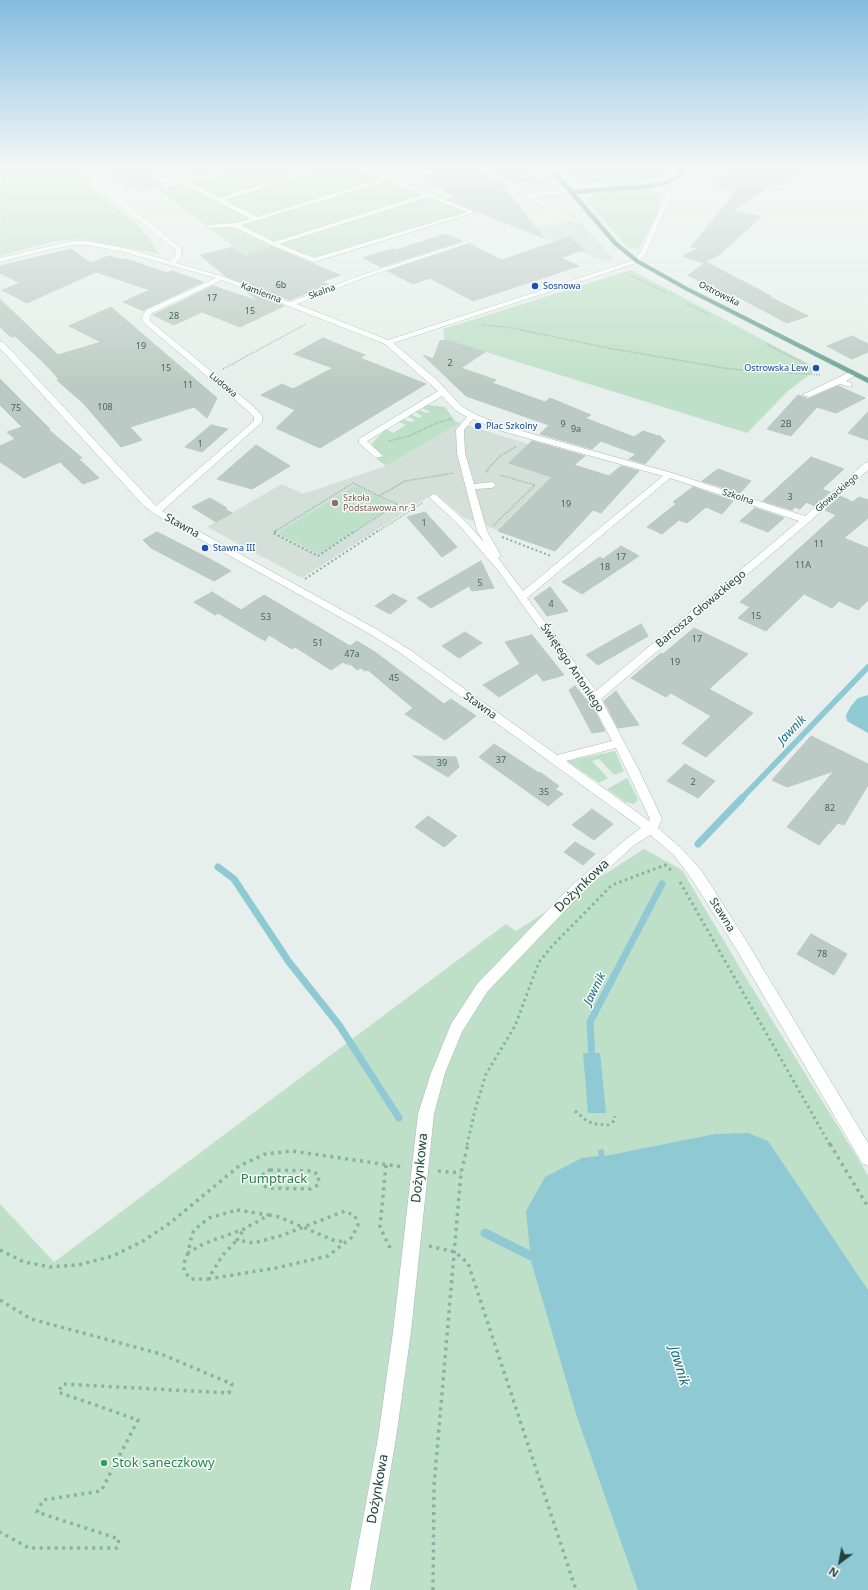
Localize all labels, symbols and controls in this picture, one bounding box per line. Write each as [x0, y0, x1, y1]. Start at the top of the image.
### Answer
street label: Ostrowska [697, 279, 741, 309]
street label: Kamienna [239, 280, 283, 306]
house number: 6b [276, 280, 286, 290]
marker: Sosnowa [530, 281, 540, 291]
place label: Sosnowa [543, 281, 581, 291]
street label: Skalna [307, 282, 337, 302]
house number: 17 [207, 293, 217, 303]
house number: 15 [245, 306, 255, 316]
house number: 28 [169, 311, 179, 321]
house number: 19 [136, 341, 146, 351]
house number: 2 [447, 358, 453, 368]
house number: 15 [161, 363, 171, 373]
place label: Ostrowska Lew [744, 363, 808, 373]
marker: Ostrowska Lew [811, 363, 821, 373]
street label: Ludowa [207, 370, 239, 400]
house number: 11 [183, 380, 193, 390]
house number: 108 [97, 402, 113, 412]
house number: 75 [11, 403, 21, 413]
house number: 9 [560, 419, 566, 429]
house number: 2B [781, 419, 791, 429]
marker: Plac Szkolny [473, 421, 483, 431]
place label: Plac Szkolny [486, 421, 537, 431]
house number: 9a [571, 424, 581, 434]
house number: 1 [197, 439, 203, 449]
street label: Głowackiego [813, 471, 861, 515]
street label: Szkolna [721, 487, 755, 507]
house number: 3 [787, 492, 793, 502]
place label: Szkoła Podstawowa nr 3 [343, 493, 416, 514]
marker: Szkoła Podstawowa nr 3 [330, 498, 340, 508]
house number: 19 [561, 499, 571, 509]
street label: Stawna [162, 511, 202, 541]
house number: 1 [421, 518, 427, 528]
house number: 11 [814, 539, 824, 549]
marker: Stawna III [200, 543, 210, 553]
place label: Stawna III [213, 543, 255, 553]
house number: 17 [616, 552, 626, 562]
house number: 11A [795, 560, 811, 570]
house number: 18 [600, 562, 610, 572]
street label: Bartosza Głowackiego [653, 567, 749, 651]
house number: 5 [477, 578, 483, 588]
house number: 4 [548, 599, 554, 609]
house number: 15 [751, 611, 761, 621]
house number: 53 [261, 612, 271, 622]
street label: Świętego Antoniego [537, 621, 607, 715]
house number: 17 [692, 634, 702, 644]
house number: 51 [313, 638, 323, 648]
house number: 47a [344, 649, 360, 659]
house number: 19 [670, 657, 680, 667]
house number: 45 [389, 673, 399, 683]
street label: Stawna [461, 690, 499, 722]
water label: Jawnik [775, 712, 809, 748]
house number: 37 [496, 755, 506, 765]
house number: 39 [437, 758, 447, 768]
house number: 2 [690, 777, 696, 787]
house number: 35 [539, 787, 549, 797]
house number: 82 [825, 803, 835, 813]
street label: Dożynkowa [551, 856, 613, 916]
street label: Stawna [706, 895, 738, 935]
house number: 78 [817, 949, 827, 959]
water label: Jawnik [581, 970, 609, 1008]
street label: Dożynkowa [409, 1132, 431, 1204]
park label: Pumptrack [241, 1171, 307, 1187]
water label: Jawnik [665, 1344, 693, 1388]
street label: Dożynkowa [364, 1453, 392, 1525]
place label: Stok saneczkowy [112, 1455, 215, 1471]
marker: Stok saneczkowy [99, 1458, 109, 1468]
north arrow [820, 1542, 860, 1582]
text: N [826, 1564, 841, 1581]

